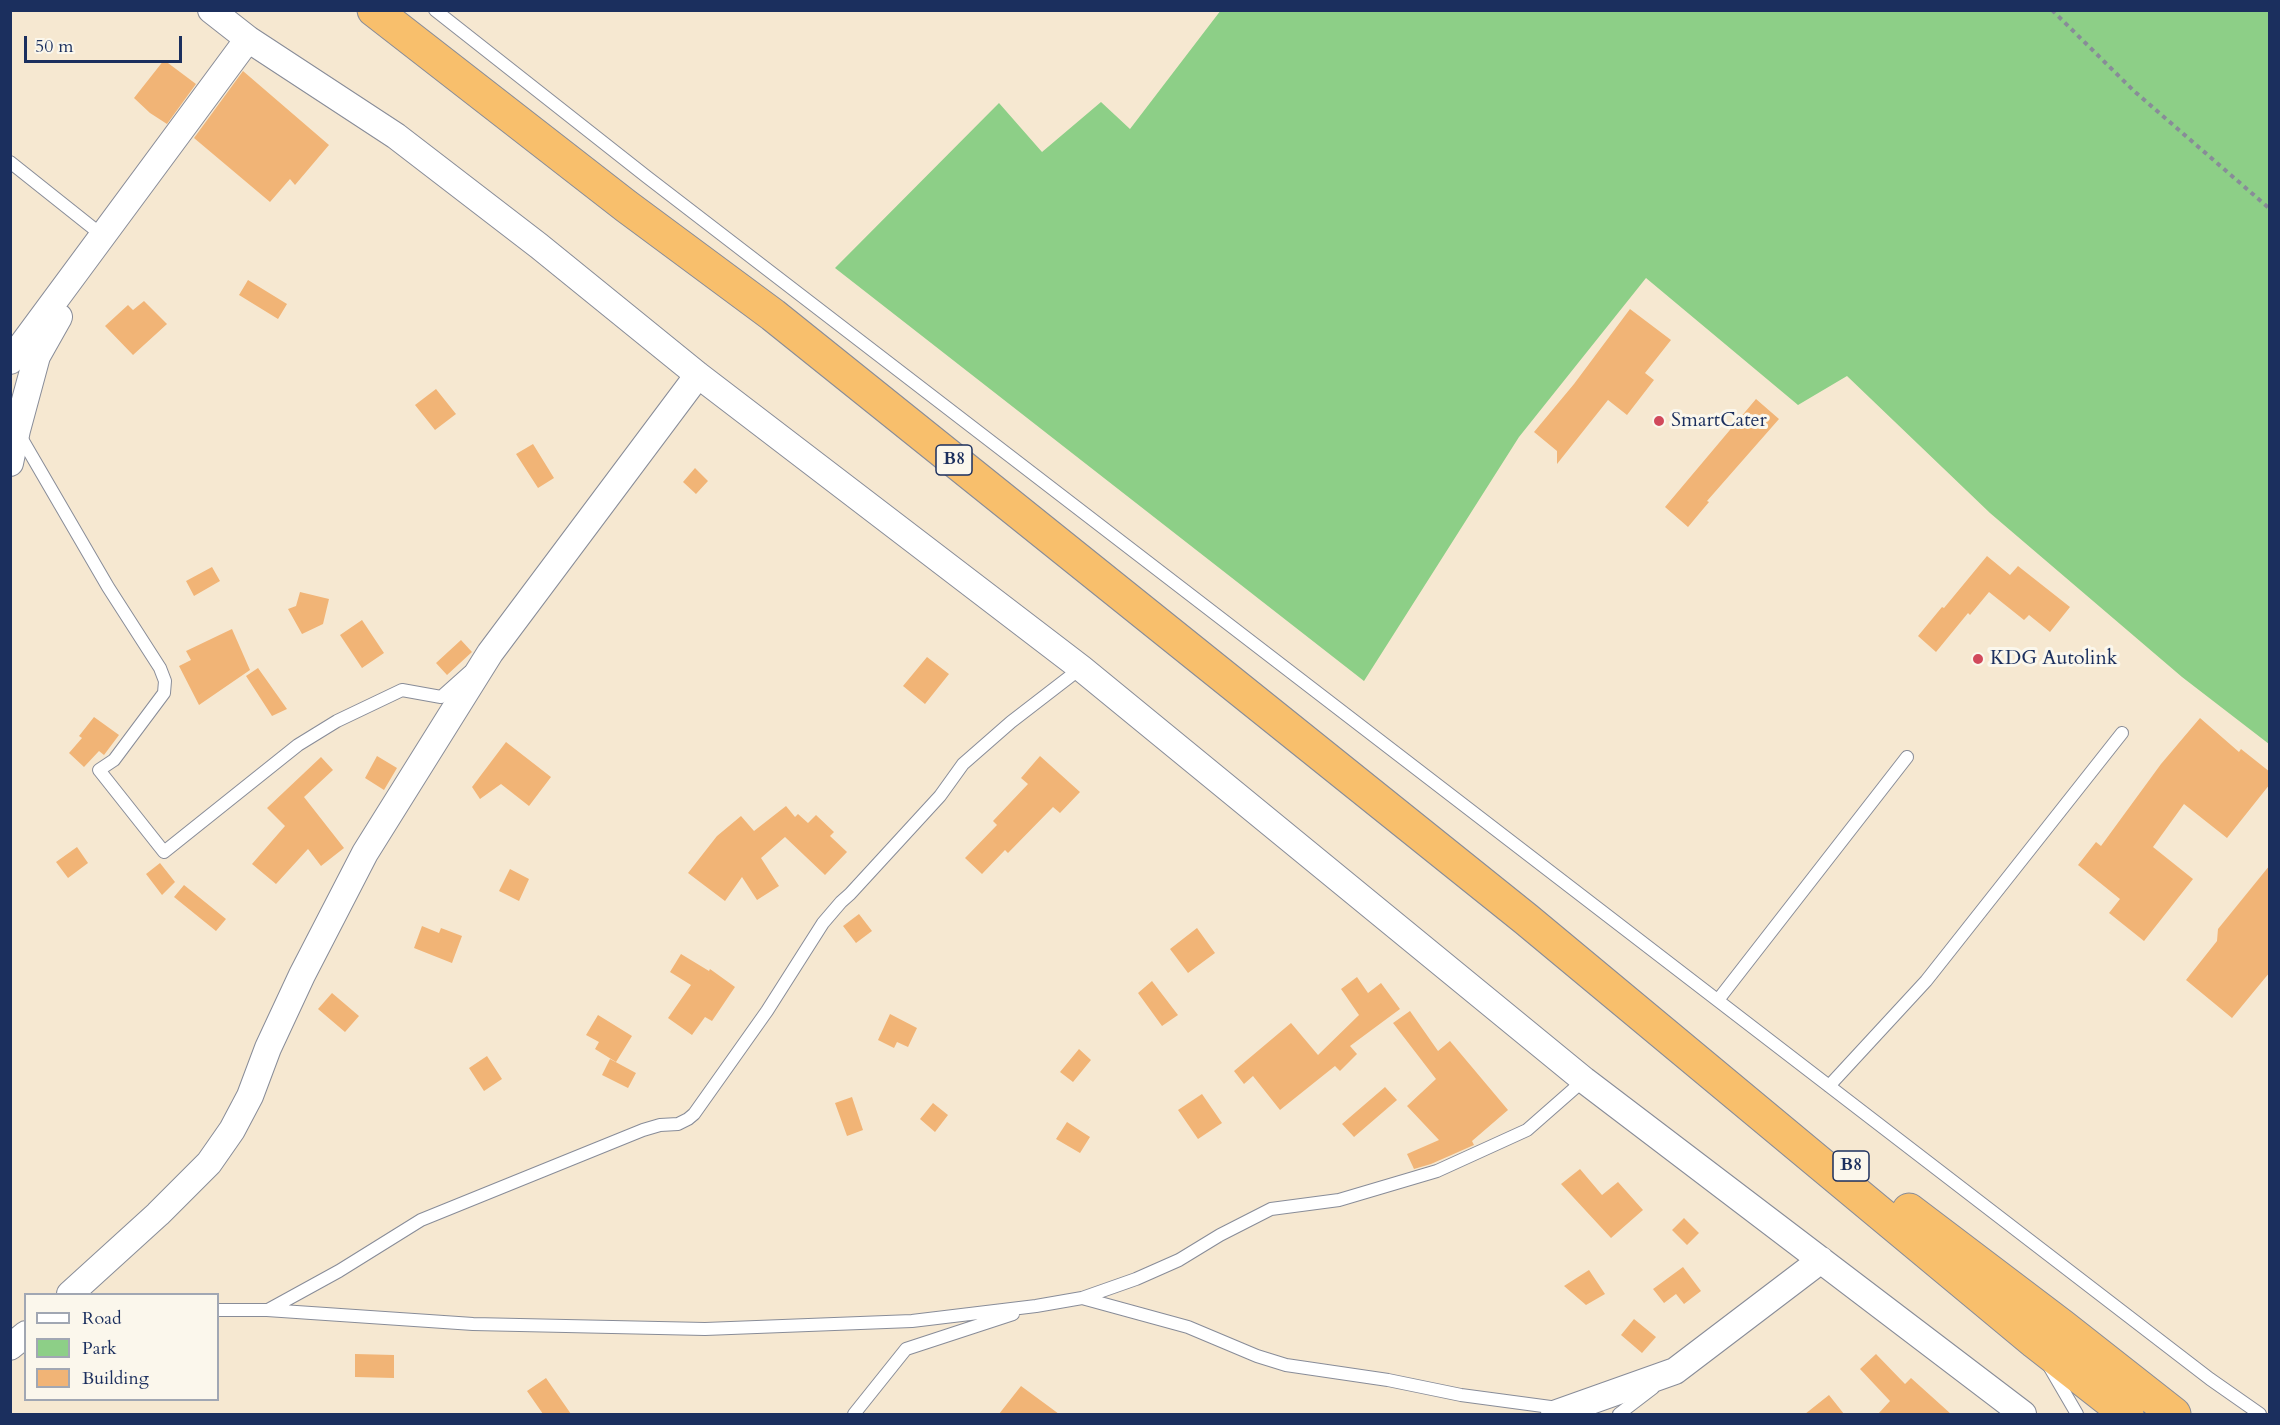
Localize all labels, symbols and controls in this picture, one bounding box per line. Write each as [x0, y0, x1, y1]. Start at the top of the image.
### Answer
scale bar [27, 24, 184, 62]
text: 50 m [35, 34, 74, 59]
place label: SmartCater [1671, 409, 1767, 433]
marker: SmartCater [1652, 414, 1666, 428]
road number: B8 [936, 445, 972, 475]
place label: KDG Autolink [1990, 647, 2117, 671]
marker: KDG Autolink [1971, 652, 1985, 666]
road number: B8 [1833, 1151, 1869, 1181]
legend [24, 1293, 219, 1401]
text: Road [82, 1306, 122, 1331]
text: Park [82, 1336, 117, 1361]
text: Building [82, 1366, 149, 1391]

